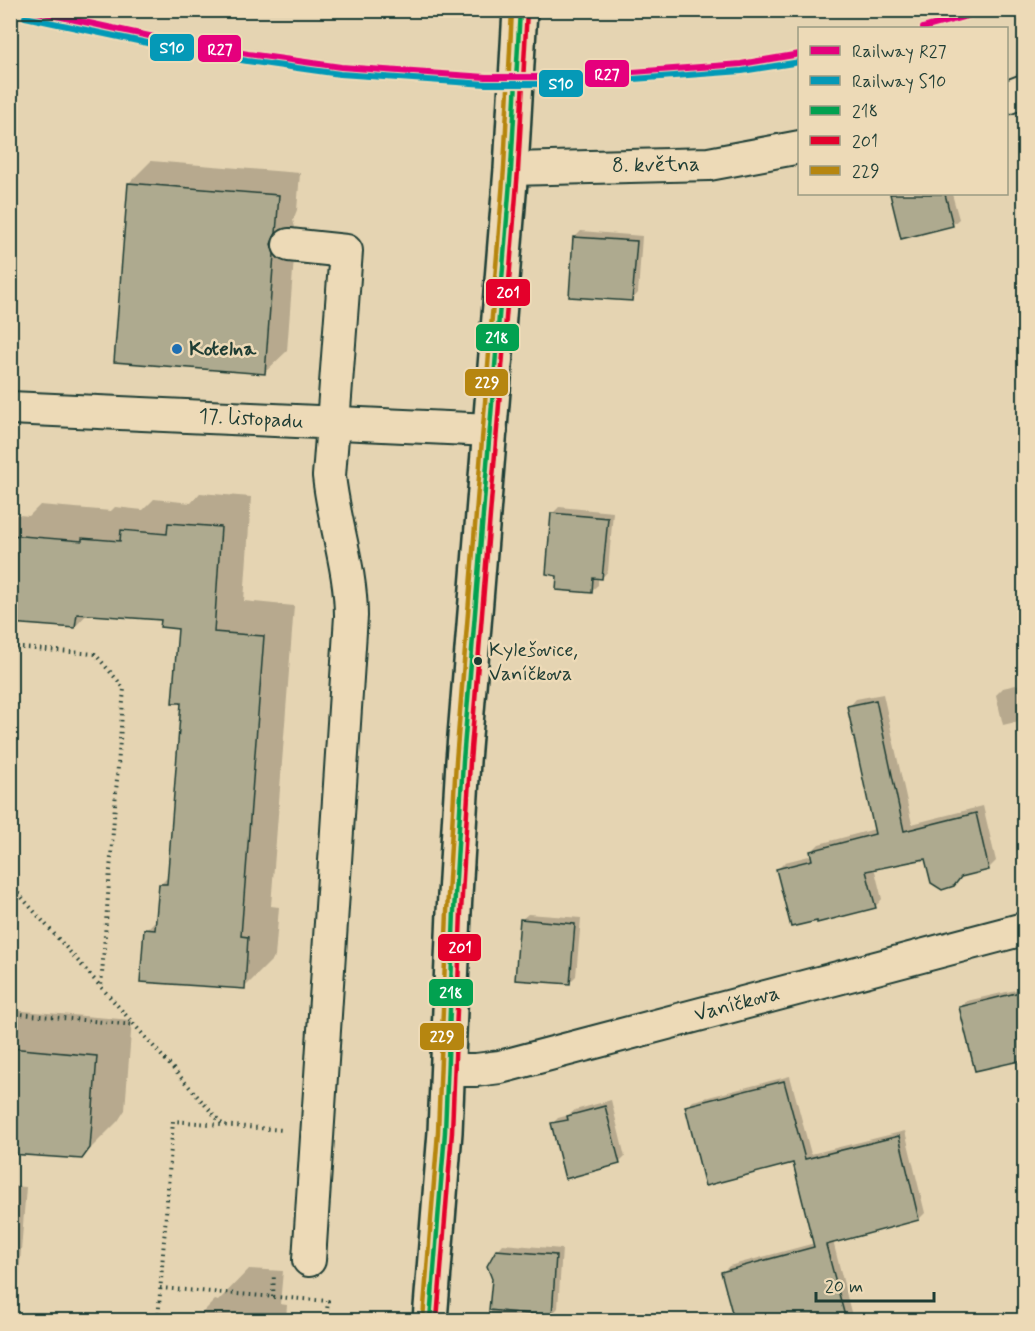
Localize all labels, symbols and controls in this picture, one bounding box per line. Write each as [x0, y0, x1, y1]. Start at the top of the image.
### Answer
legend [798, 27, 1008, 195]
line badge: S10 [149, 33, 195, 62]
line badge: R27 [197, 34, 242, 63]
text: S10 [159, 38, 185, 59]
text: R27 [207, 40, 233, 61]
text: Railway R27 [852, 40, 947, 64]
line badge: R27 [584, 59, 630, 88]
text: R27 [594, 65, 620, 86]
line badge: S10 [538, 69, 584, 98]
text: Railway S10 [852, 70, 946, 94]
text: S10 [548, 74, 574, 95]
text: 218 [852, 100, 878, 124]
text: 201 [852, 130, 878, 154]
street label: 8. května [612, 150, 700, 180]
text: 229 [852, 160, 880, 184]
line badge: 201 [485, 278, 531, 307]
text: 201 [496, 283, 520, 304]
line badge: 218 [475, 323, 520, 352]
text: 218 [485, 328, 509, 349]
place label: Kotelna [189, 335, 257, 363]
marker: Kotelna [170, 342, 184, 356]
line badge: 229 [464, 368, 509, 397]
text: 229 [475, 373, 499, 394]
street label: 17. listopadu [198, 402, 304, 436]
place label: Kylešovice, Vaníčkova [489, 637, 578, 688]
marker: Kylešovice, Vaníčkova [472, 655, 484, 667]
line badge: 201 [437, 933, 482, 962]
text: 201 [448, 938, 472, 959]
line badge: 218 [428, 978, 474, 1007]
street label: Vaníčkova [691, 979, 783, 1029]
text: 218 [439, 983, 463, 1004]
line badge: 229 [419, 1022, 465, 1051]
text: 229 [430, 1027, 454, 1048]
scale bar [816, 1265, 934, 1303]
text: 20 m [825, 1275, 863, 1299]

